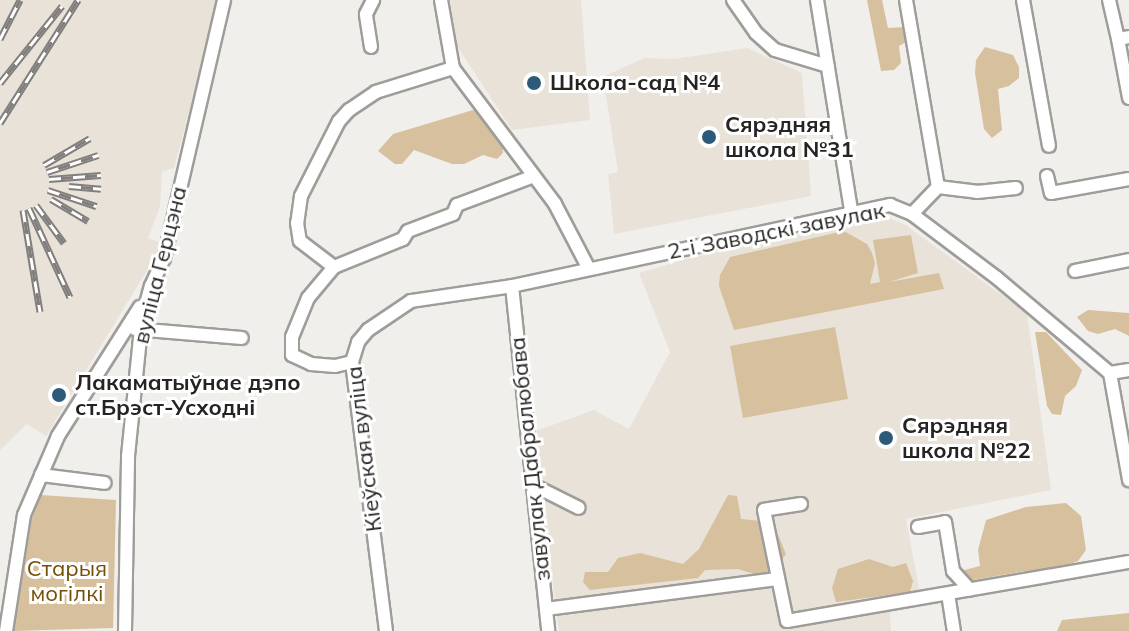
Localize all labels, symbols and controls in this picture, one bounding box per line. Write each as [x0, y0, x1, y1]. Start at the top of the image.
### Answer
place label: Школа-сад №4 [550, 70, 720, 96]
marker: Школа-сад №4 [525, 74, 543, 92]
place label: Сярэдняя школа №31 [725, 111, 854, 162]
marker: Сярэдняя школа №31 [700, 128, 718, 146]
street label: вуліца Герцэна [128, 184, 192, 346]
street label: 2-і Заводскі завулак [665, 197, 887, 265]
street label: завулак Дабралюбава [504, 336, 556, 582]
street label: Кіеўская вуліца [341, 365, 387, 533]
place label: Лакаматыўнае дэпо ст.Брэст-Усходні [75, 369, 301, 420]
marker: Лакаматыўнае дэпо ст.Брэст-Усходні [50, 386, 68, 404]
place label: Сярэдняя школа №22 [902, 412, 1031, 464]
marker: Сярэдняя школа №22 [877, 429, 895, 447]
park label: Старыя могілкі [27, 555, 107, 606]

